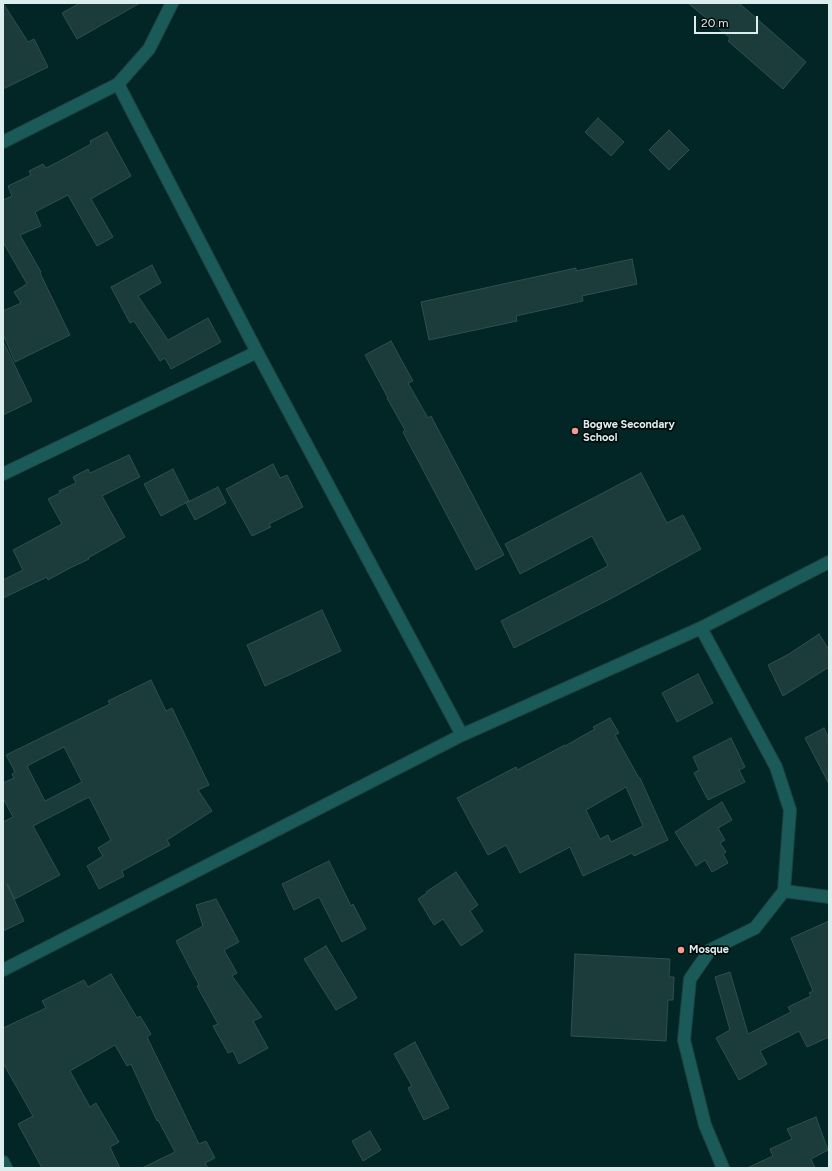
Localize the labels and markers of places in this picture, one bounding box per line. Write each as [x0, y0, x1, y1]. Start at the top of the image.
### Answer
place label: Bogwe Secondary School [583, 418, 675, 444]
marker: Bogwe Secondary School [570, 426, 580, 436]
place label: Mosque [689, 943, 729, 957]
marker: Mosque [676, 945, 686, 955]

